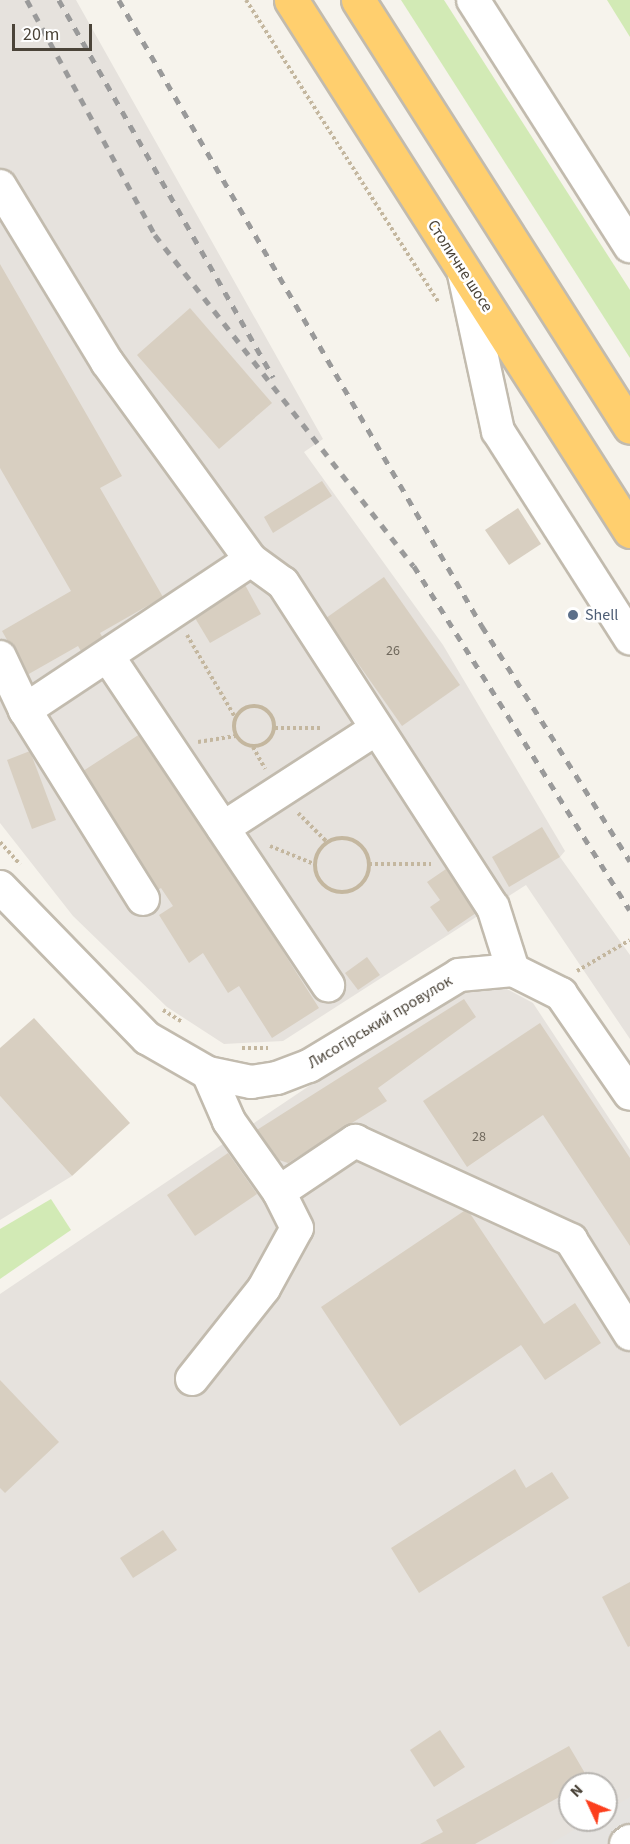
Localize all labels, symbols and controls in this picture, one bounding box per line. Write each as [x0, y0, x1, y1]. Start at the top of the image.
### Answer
scale bar [15, 12, 94, 50]
text: 20 m [23, 22, 59, 47]
street label: Столичне шосе [423, 216, 497, 316]
place label: Shell [585, 605, 618, 625]
marker: Shell [566, 608, 580, 622]
house number: 26 [386, 643, 400, 659]
street label: Лисогірський провулок [304, 971, 456, 1073]
house number: 28 [472, 1129, 486, 1145]
north arrow [558, 1772, 618, 1832]
text: N [565, 1779, 588, 1802]

